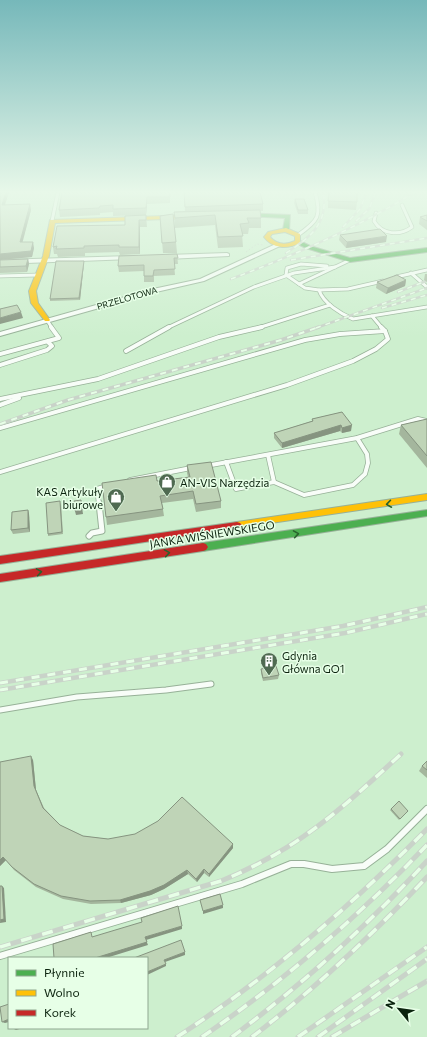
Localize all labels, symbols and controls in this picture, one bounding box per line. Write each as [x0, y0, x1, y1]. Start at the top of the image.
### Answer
street label: PRZELOTOWA [95, 284, 159, 312]
shop icon: AN-VIS Narzędzia [157, 472, 177, 497]
place label: AN-VIS Narzędzia [180, 476, 269, 489]
place label: KAS Artykuły biurowe [36, 485, 103, 511]
shop icon: KAS Artykuły biurowe [106, 487, 126, 512]
one-way arrow [386, 499, 392, 508]
street label: JANKA WIŚNIEWSKIEGO [148, 517, 276, 551]
one-way arrow [293, 530, 299, 539]
one-way arrow [164, 549, 170, 558]
one-way arrow [35, 568, 42, 577]
place label: Gdynia Główna GO1 [282, 649, 344, 675]
building icon: Gdynia Główna GO1 [259, 651, 279, 676]
legend [8, 957, 148, 1029]
text: Płynnie [44, 965, 85, 979]
text: Wolno [44, 985, 80, 999]
north arrow [379, 989, 419, 1029]
text: N [382, 997, 398, 1011]
text: Korek [44, 1005, 77, 1019]

